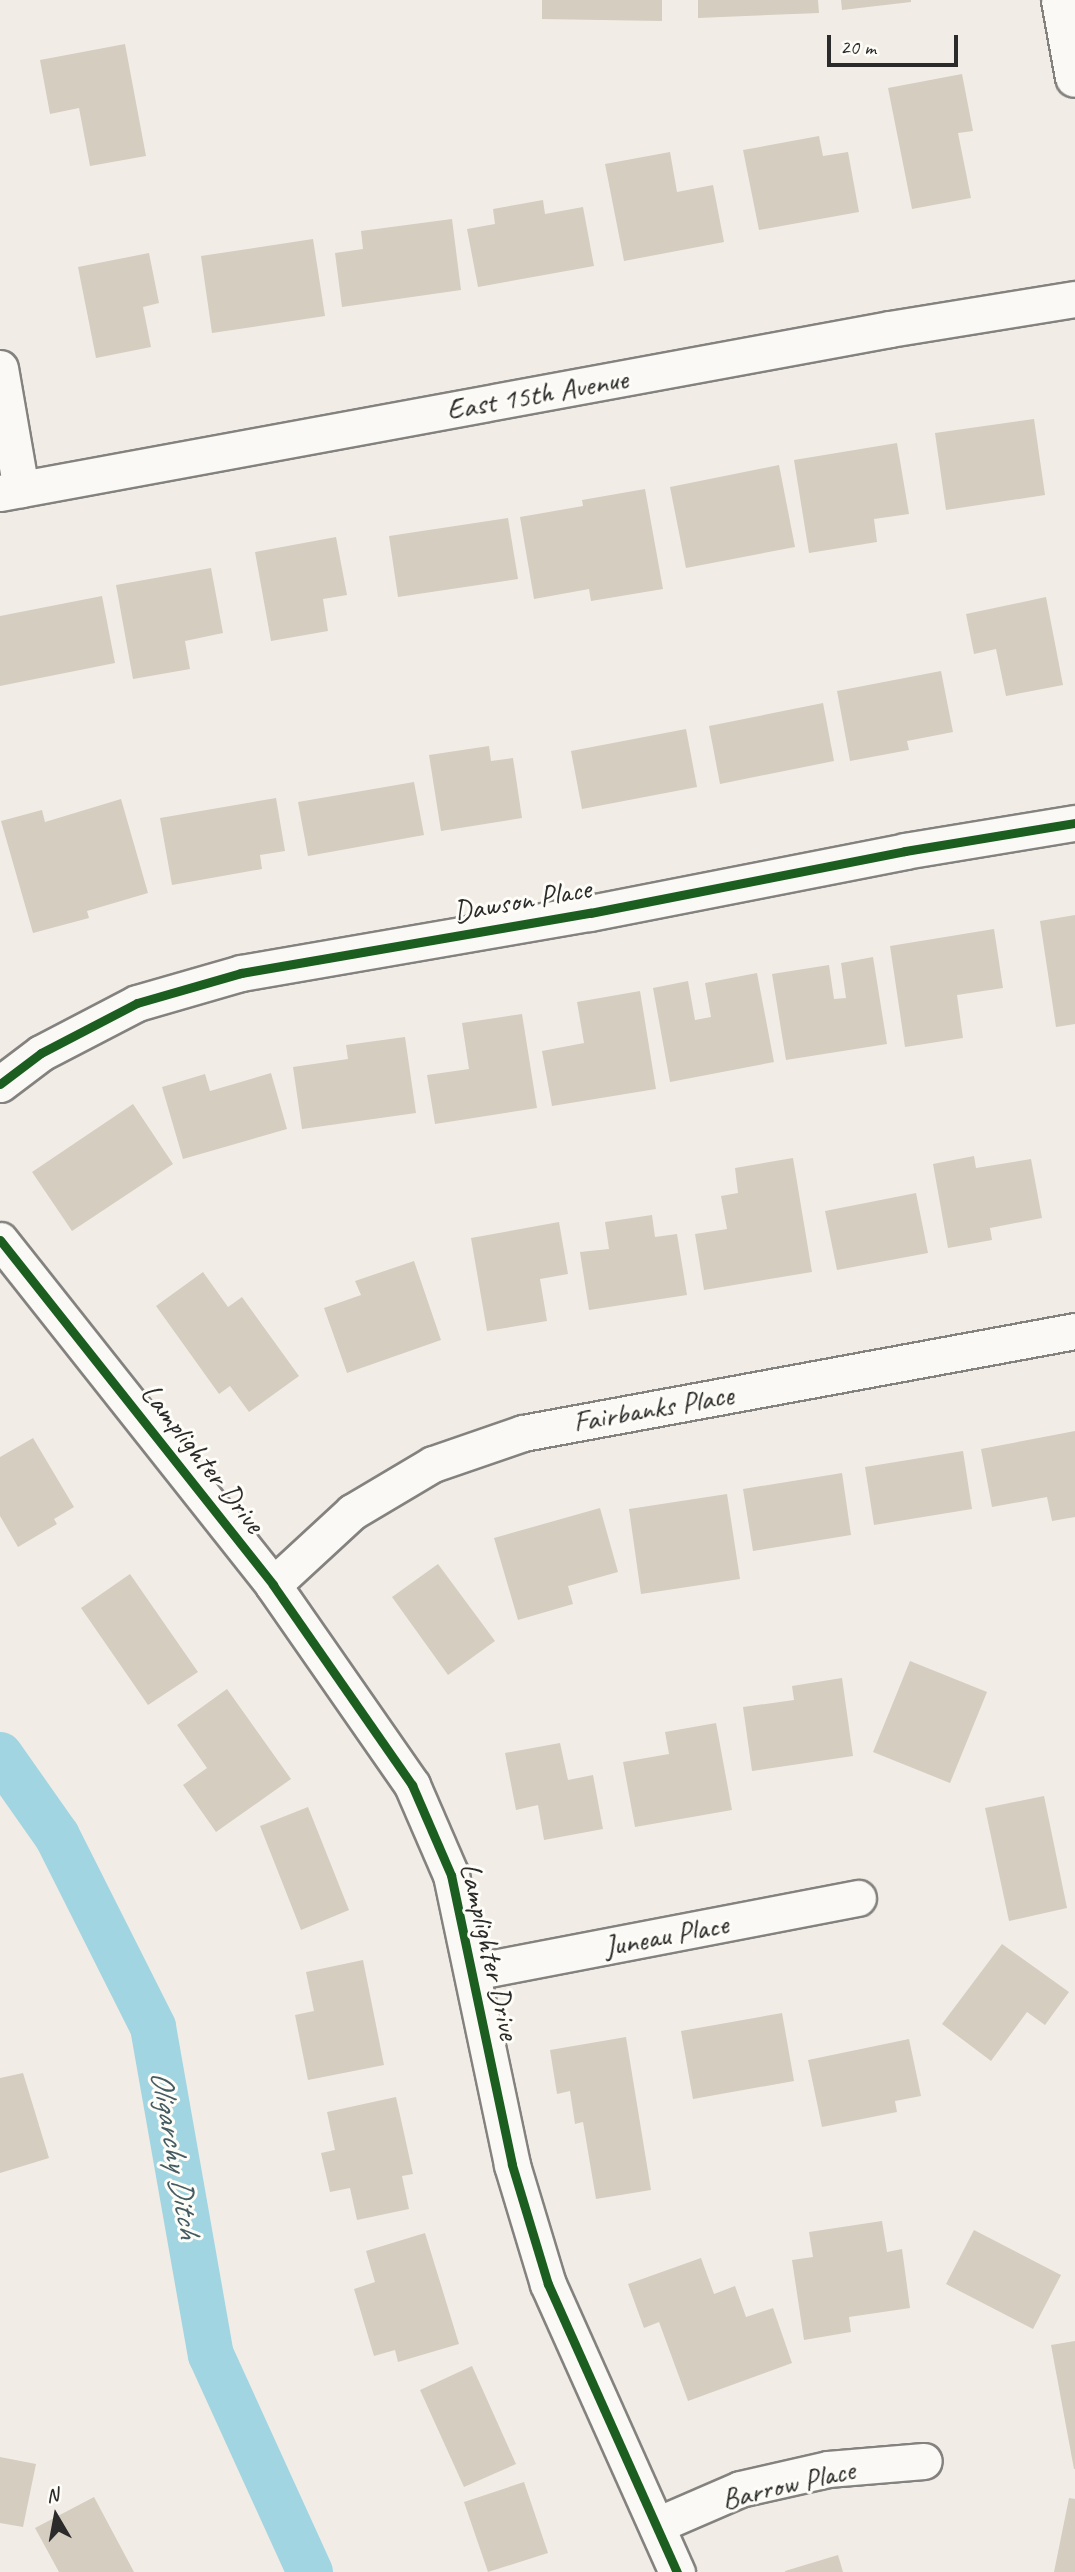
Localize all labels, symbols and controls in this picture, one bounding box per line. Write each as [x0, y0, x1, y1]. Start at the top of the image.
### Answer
scale bar [830, 21, 961, 65]
text: 20 m [840, 34, 876, 60]
street label: East 15th Avenue [444, 360, 630, 428]
street label: Dawson Place [450, 870, 594, 930]
street label: Lamplighter Drive [133, 1376, 273, 1540]
street label: Fairbanks Place [570, 1376, 736, 1440]
street label: Lamplighter Drive [452, 1859, 528, 2043]
street label: Juneau Place [601, 1905, 731, 1965]
water label: Oligarchy Ditch [141, 2067, 209, 2241]
street label: Barrow Place [718, 2451, 858, 2517]
north arrow [21, 2481, 91, 2551]
text: N [44, 2482, 60, 2508]

